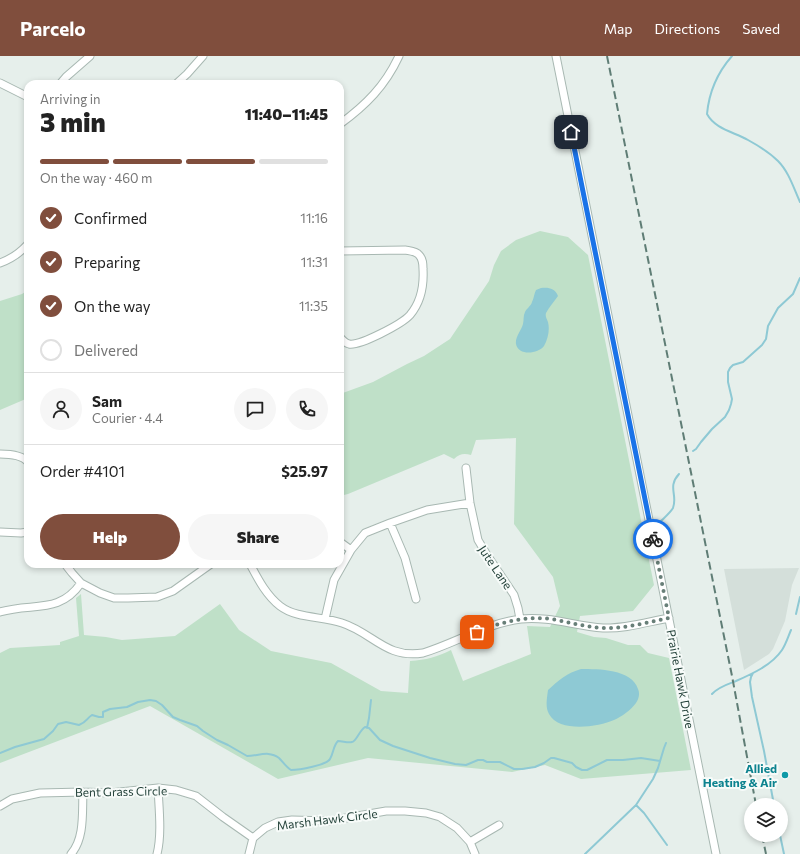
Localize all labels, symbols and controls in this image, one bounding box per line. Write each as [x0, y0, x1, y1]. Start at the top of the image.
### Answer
text: Parcelo [20, 17, 86, 40]
text: Map [604, 20, 633, 37]
text: Directions [655, 20, 720, 37]
text: Saved [742, 20, 780, 37]
text: Arriving in [40, 91, 100, 107]
text: 11:40–11:45 [245, 105, 328, 123]
text: 3 min [40, 106, 106, 137]
pin [554, 115, 588, 149]
icon: home [560, 121, 582, 143]
text: On the way · 460 m [40, 170, 152, 186]
icon: check [40, 207, 62, 229]
text: Confirmed [74, 209, 147, 227]
text: 11:16 [300, 210, 328, 226]
icon: check [40, 251, 62, 273]
text: Preparing [74, 253, 140, 271]
text: 11:31 [301, 254, 328, 270]
icon: check [40, 295, 62, 317]
text: On the way [74, 297, 151, 315]
text: 11:35 [299, 298, 328, 314]
text: Delivered [74, 341, 138, 359]
button: person [40, 388, 82, 430]
button: chat [234, 388, 276, 430]
button: phone [286, 388, 328, 430]
text: Sam [92, 392, 122, 410]
text: Courier · 4.4 [92, 410, 163, 426]
text: Order #4101 [40, 462, 125, 480]
text: $25.97 [281, 462, 328, 480]
button: Help [40, 514, 180, 560]
button: Share [188, 514, 328, 560]
courier [633, 519, 673, 559]
icon: bike [642, 528, 664, 550]
street label: Jute Lane [475, 542, 516, 592]
pin [460, 615, 494, 649]
icon: bag [466, 621, 488, 643]
street label: Prairie Hawk Drive [665, 628, 697, 730]
place label: Allied Heating & Air [703, 761, 777, 789]
marker: Allied Heating & Air [780, 770, 790, 780]
street label: Bent Grass Circle [75, 783, 167, 799]
map controls [744, 798, 788, 842]
button: layers [744, 798, 788, 842]
street label: Marsh Hawk Circle [276, 806, 378, 832]

